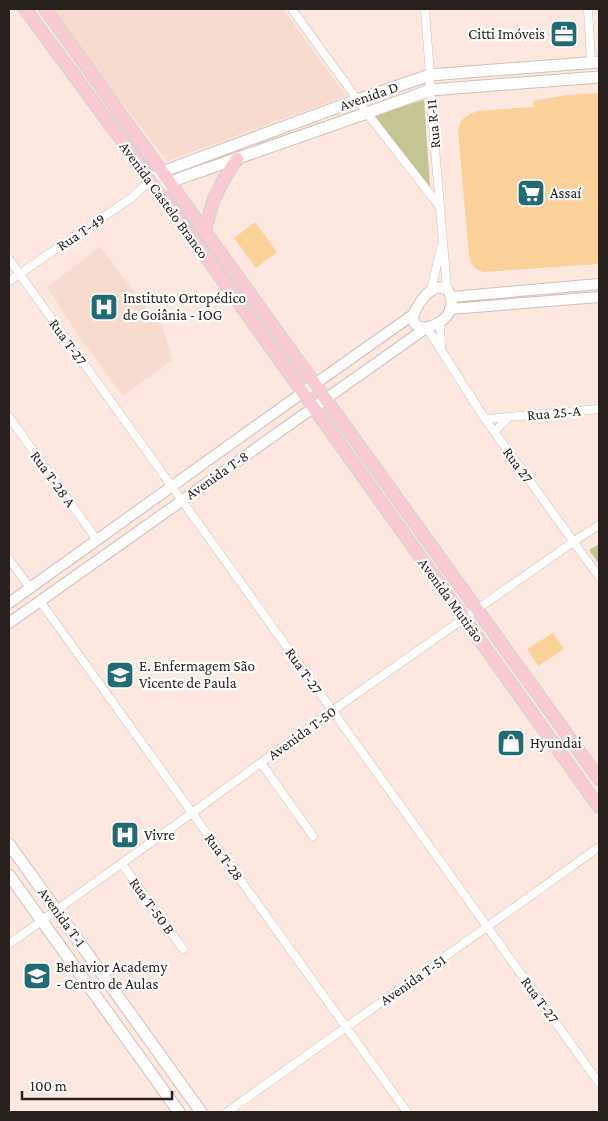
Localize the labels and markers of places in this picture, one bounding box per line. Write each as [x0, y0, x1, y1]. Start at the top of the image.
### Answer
office icon: Citti Imóveis [549, 19, 579, 49]
place label: Citti Imóveis [468, 26, 545, 42]
supermarket icon: Assaí [516, 178, 546, 208]
place label: Assaí [550, 185, 582, 201]
place label: Instituto Ortopédico de Goiânia - IOG [123, 290, 246, 323]
hospital icon: Instituto Ortopédico de Goiânia - IOG [89, 292, 119, 322]
place label: E. Enfermagem São Vicente de Paula [139, 658, 255, 691]
school or university icon: E. Enfermagem São Vicente de Paula [105, 660, 135, 690]
shop icon: Hyundai [496, 728, 526, 758]
place label: Hyundai [530, 735, 582, 752]
hospital icon: Vivre [110, 820, 140, 850]
place label: Vivre [144, 827, 175, 843]
place label: Behavior Academy - Centro de Aulas [56, 959, 167, 992]
school or university icon: Behavior Academy - Centro de Aulas [22, 961, 52, 991]

